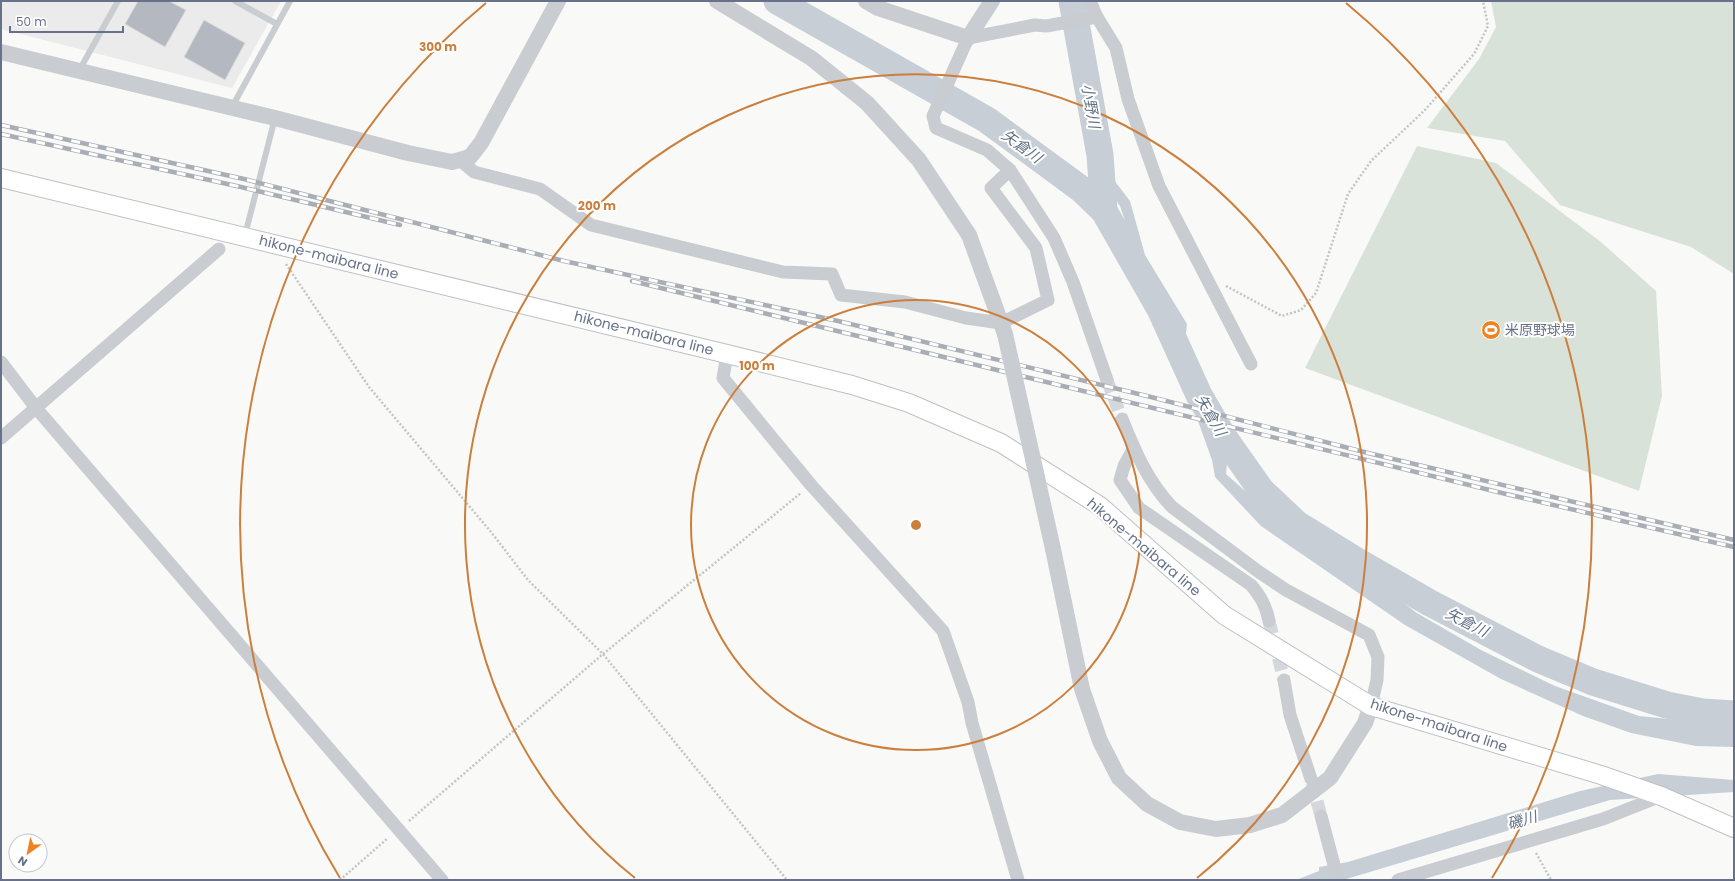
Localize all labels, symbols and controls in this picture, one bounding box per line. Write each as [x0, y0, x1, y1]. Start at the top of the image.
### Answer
scale bar [10, 8, 123, 34]
text: 50 m [16, 13, 47, 30]
text: 300 m [419, 38, 457, 55]
water label: 小野川 [1077, 82, 1106, 132]
water label: 矢倉川 [998, 124, 1048, 169]
text: 200 m [578, 197, 616, 214]
street label: hikone-maibara line [257, 230, 401, 284]
street label: hikone-maibara line [572, 306, 716, 360]
sports icon: 米原野球場 [1480, 319, 1502, 341]
place label: 米原野球場 [1505, 320, 1575, 340]
text: 100 m [739, 357, 775, 374]
water label: 矢倉川 [1191, 390, 1232, 441]
street label: hikone-maibara line [1083, 493, 1205, 601]
centre of rings [909, 518, 923, 532]
water label: 矢倉川 [1442, 602, 1494, 642]
street label: hikone-maibara line [1368, 693, 1510, 757]
water label: 磯川 [1505, 805, 1541, 834]
north arrow [8, 833, 48, 873]
text: N [15, 852, 30, 870]

